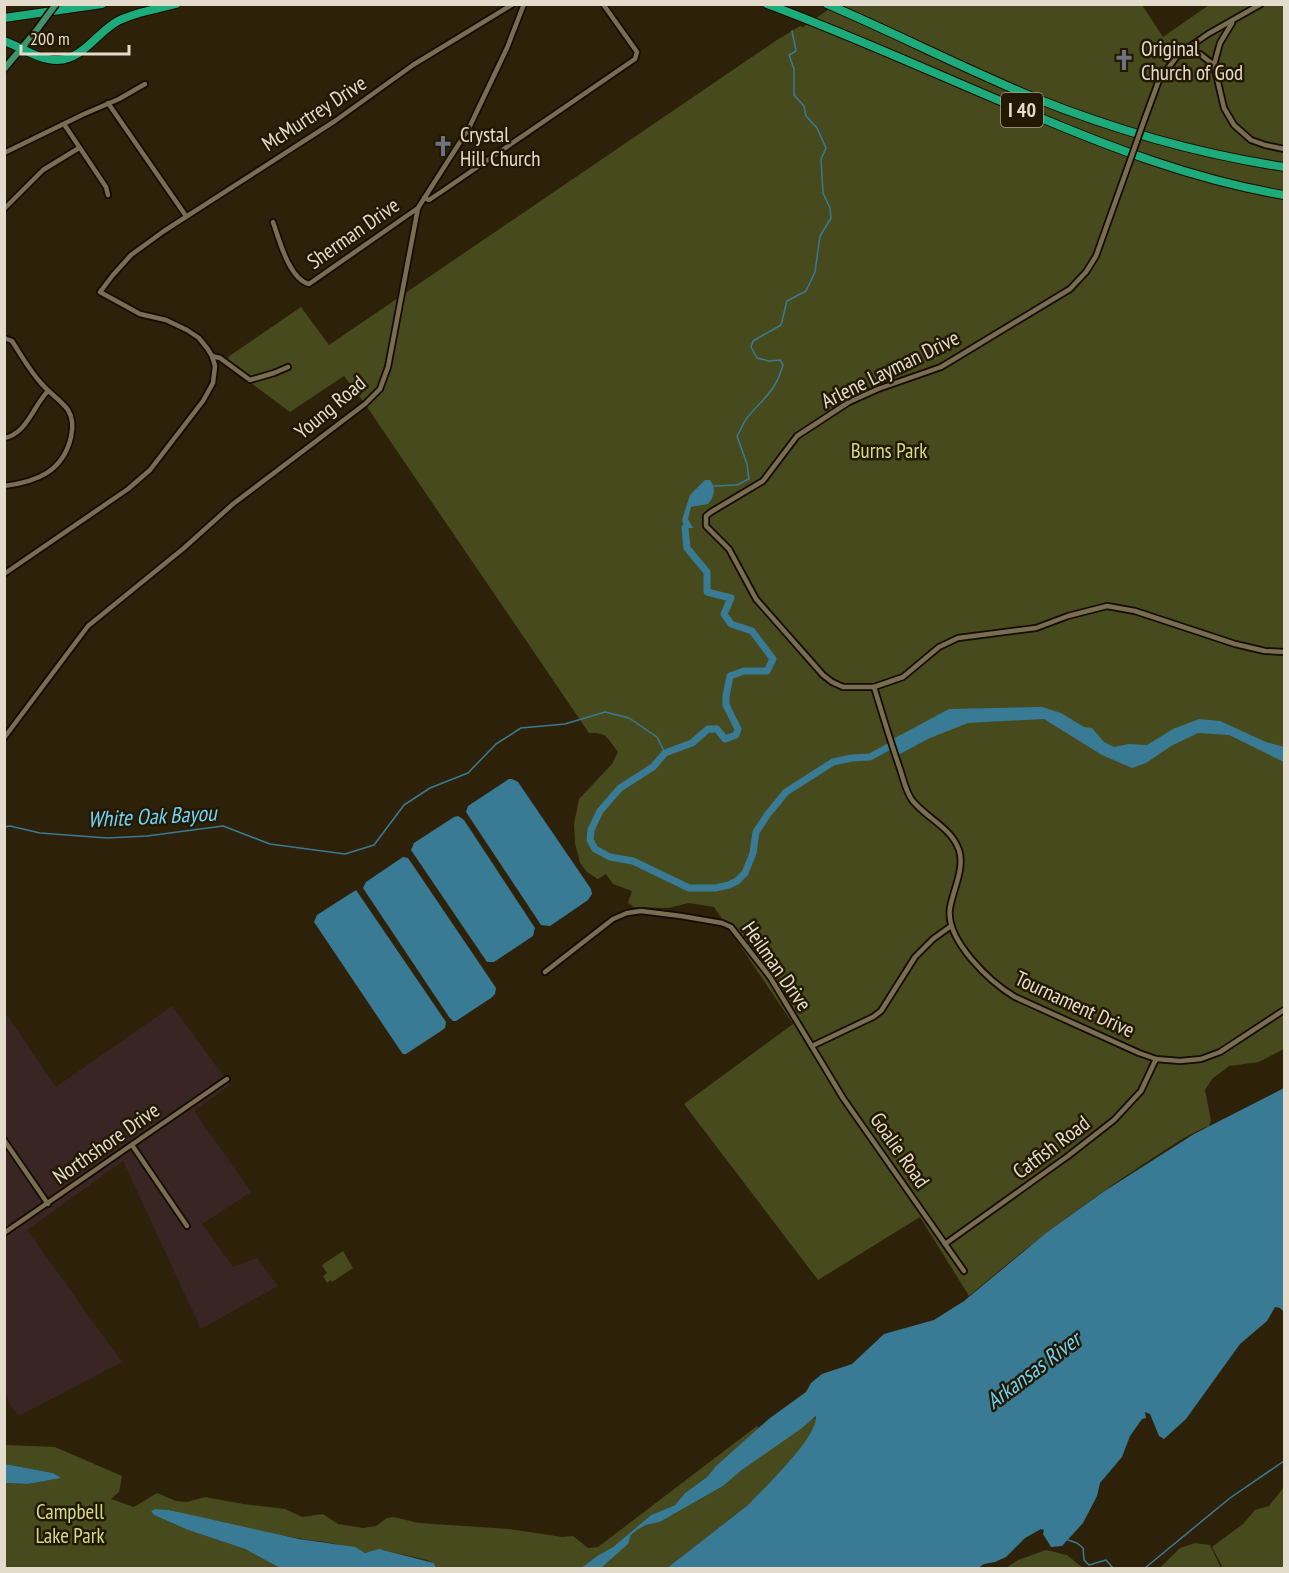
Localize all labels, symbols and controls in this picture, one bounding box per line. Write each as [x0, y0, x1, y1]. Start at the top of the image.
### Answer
scale bar [21, 18, 129, 56]
text: 200 m [30, 27, 70, 50]
place label: Original Church of God [1141, 35, 1243, 86]
church icon: Original Church of God [1112, 48, 1136, 72]
street label: McMurtrey Drive [257, 69, 371, 157]
road number: I 40 [1001, 93, 1043, 127]
place label: Crystal Hill Church [460, 121, 541, 172]
church icon: Crystal Hill Church [431, 134, 455, 158]
street label: Sherman Drive [302, 191, 404, 275]
street label: Arlene Layman Drive [817, 324, 963, 414]
street label: Young Road [289, 369, 371, 445]
park label: Burns Park [851, 437, 927, 464]
water label: White Oak Bayou [87, 799, 219, 833]
street label: Heilman Drive [736, 916, 818, 1016]
street label: Tournament Drive [1011, 965, 1139, 1043]
street label: Northshore Drive [47, 1096, 165, 1190]
street label: Goalie Road [864, 1107, 936, 1193]
street label: Catfish Road [1007, 1109, 1095, 1185]
water label: Arkansas River [980, 1324, 1088, 1415]
park label: Campbell Lake Park [35, 1498, 105, 1549]

